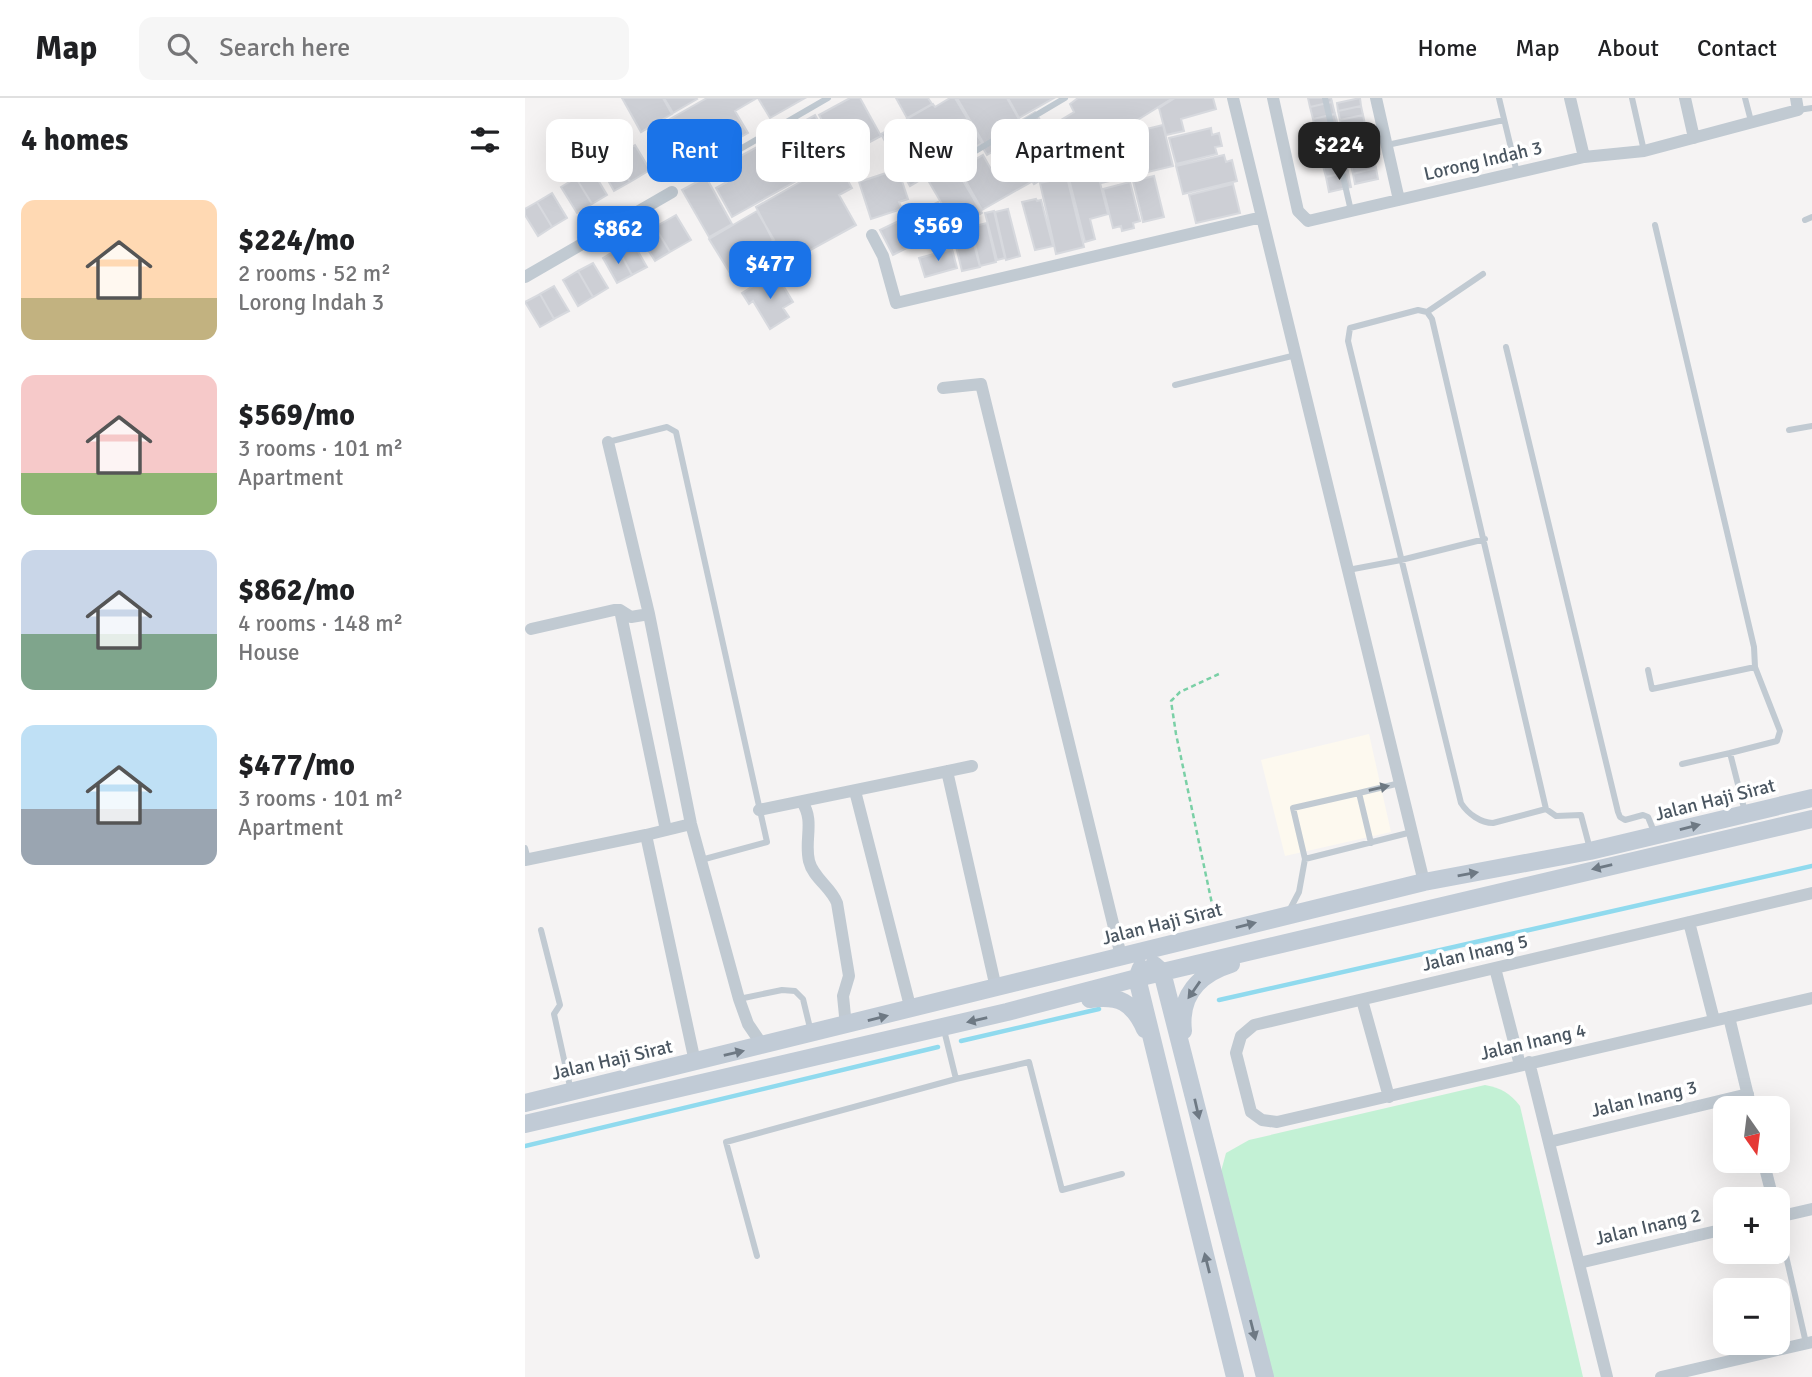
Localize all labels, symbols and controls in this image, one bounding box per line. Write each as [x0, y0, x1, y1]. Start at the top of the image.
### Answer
search box [139, 17, 629, 80]
text: Map [35, 28, 97, 69]
icon: search [163, 29, 201, 67]
text: Search here [219, 32, 350, 64]
text: Home [1417, 33, 1477, 63]
text: Map [1515, 33, 1560, 63]
text: About [1598, 33, 1659, 63]
text: Contact [1697, 33, 1777, 63]
chip: Buy [546, 119, 633, 182]
chip: Rent [647, 119, 742, 182]
chip: Filters [756, 119, 870, 182]
chip: New [884, 119, 977, 182]
chip: Apartment [991, 119, 1149, 182]
icon: filters [466, 121, 504, 159]
text: 4 homes [21, 122, 128, 159]
pin: $224 [1298, 122, 1380, 182]
text: $224 [1314, 130, 1364, 159]
street label: Lorong Indah 3 [1421, 136, 1545, 186]
pin: $569 [897, 204, 979, 263]
pin: $862 [577, 206, 659, 266]
text: $569 [913, 211, 963, 240]
text: $862 [593, 214, 643, 243]
text: $224/mo [238, 222, 355, 259]
icon: home [77, 228, 161, 312]
pin: $477 [729, 242, 811, 301]
text: $477 [745, 249, 795, 278]
text: 2 rooms · 52 m² [238, 259, 391, 288]
text: Lorong Indah 3 [238, 288, 384, 317]
text: $569/mo [238, 397, 355, 434]
icon: home [77, 403, 161, 487]
text: 3 rooms · 101 m² [238, 434, 403, 463]
text: Apartment [238, 463, 343, 492]
text: $862/mo [238, 572, 355, 609]
icon: home [77, 578, 161, 662]
text: 4 rooms · 148 m² [238, 609, 403, 638]
text: House [238, 638, 300, 667]
text: $477/mo [238, 747, 355, 784]
icon: home [77, 753, 161, 837]
street label: Jalan Haji Sirat [1652, 773, 1778, 827]
one-way arrow [1368, 782, 1390, 793]
text: 3 rooms · 101 m² [238, 784, 403, 813]
text: Apartment [238, 813, 343, 842]
one-way arrow [1680, 821, 1702, 832]
one-way arrow [1591, 862, 1613, 873]
one-way arrow [1457, 868, 1479, 879]
street label: Jalan Haji Sirat [1099, 897, 1225, 951]
one-way arrow [1235, 919, 1257, 930]
street label: Jalan Inang 5 [1420, 929, 1530, 977]
one-way arrow [1187, 981, 1201, 999]
one-way arrow [867, 1012, 889, 1023]
one-way arrow [965, 1014, 987, 1025]
street label: Jalan Inang 4 [1478, 1018, 1588, 1066]
street label: Jalan Haji Sirat [549, 1034, 675, 1086]
one-way arrow [723, 1047, 745, 1058]
street label: Jalan Inang 3 [1589, 1075, 1699, 1123]
north arrow [1713, 1096, 1790, 1172]
map controls [1713, 1096, 1790, 1355]
one-way arrow [1192, 1098, 1203, 1120]
button: + [1713, 1187, 1790, 1264]
street label: Jalan Inang 2 [1593, 1203, 1703, 1251]
one-way arrow [1201, 1252, 1212, 1274]
button: − [1713, 1278, 1790, 1355]
one-way arrow [1248, 1319, 1259, 1341]

